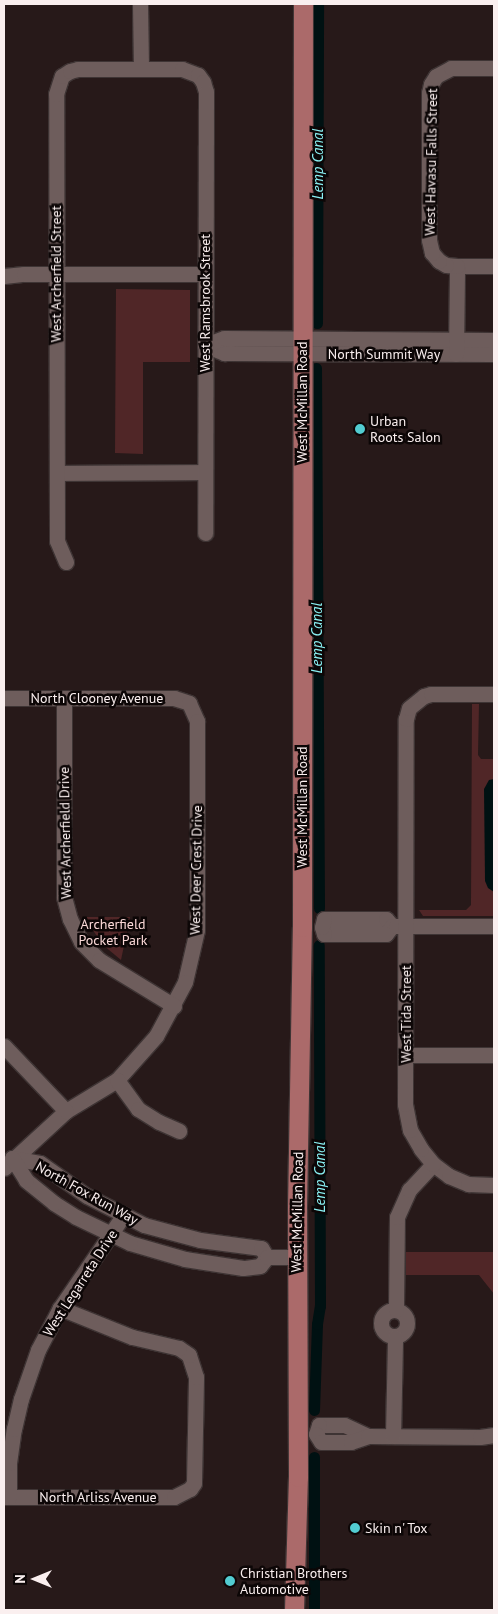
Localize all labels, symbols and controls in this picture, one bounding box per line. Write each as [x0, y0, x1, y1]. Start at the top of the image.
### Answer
street label: West Havasu Falls Street [421, 88, 441, 236]
water label: Lemp Canal [309, 129, 327, 199]
street label: West Archerfield Street [48, 205, 64, 343]
street label: West Ramsbrook Street [197, 234, 213, 372]
street label: West McMillan Road [294, 342, 310, 462]
street label: North Summit Way [328, 346, 440, 362]
place label: Urban Roots Salon [370, 413, 441, 446]
marker: Urban Roots Salon [354, 423, 366, 435]
water label: Lemp Canal [308, 603, 326, 673]
street label: North Clooney Avenue [30, 690, 164, 706]
street label: West McMillan Road [294, 747, 310, 867]
street label: West Archerfield Drive [55, 767, 75, 899]
street label: West Deer Crest Drive [186, 805, 206, 935]
park label: Archerfield Pocket Park [78, 916, 148, 949]
street label: West Tida Street [398, 965, 414, 1063]
water label: Lemp Canal [311, 1142, 329, 1212]
street label: West McMillan Road [288, 1151, 306, 1273]
street label: North Fox Run Way [33, 1158, 141, 1228]
street label: West Legarreta Drive [39, 1227, 121, 1339]
street label: North Arliss Avenue [39, 1489, 157, 1505]
place label: Skin n' Tox [365, 1520, 429, 1536]
marker: Skin n' Tox [349, 1522, 361, 1534]
north arrow [10, 1554, 60, 1604]
place label: Christian Brothers Automotive [240, 1565, 348, 1598]
text: N [11, 1574, 29, 1584]
marker: Christian Brothers Automotive [224, 1575, 236, 1587]

